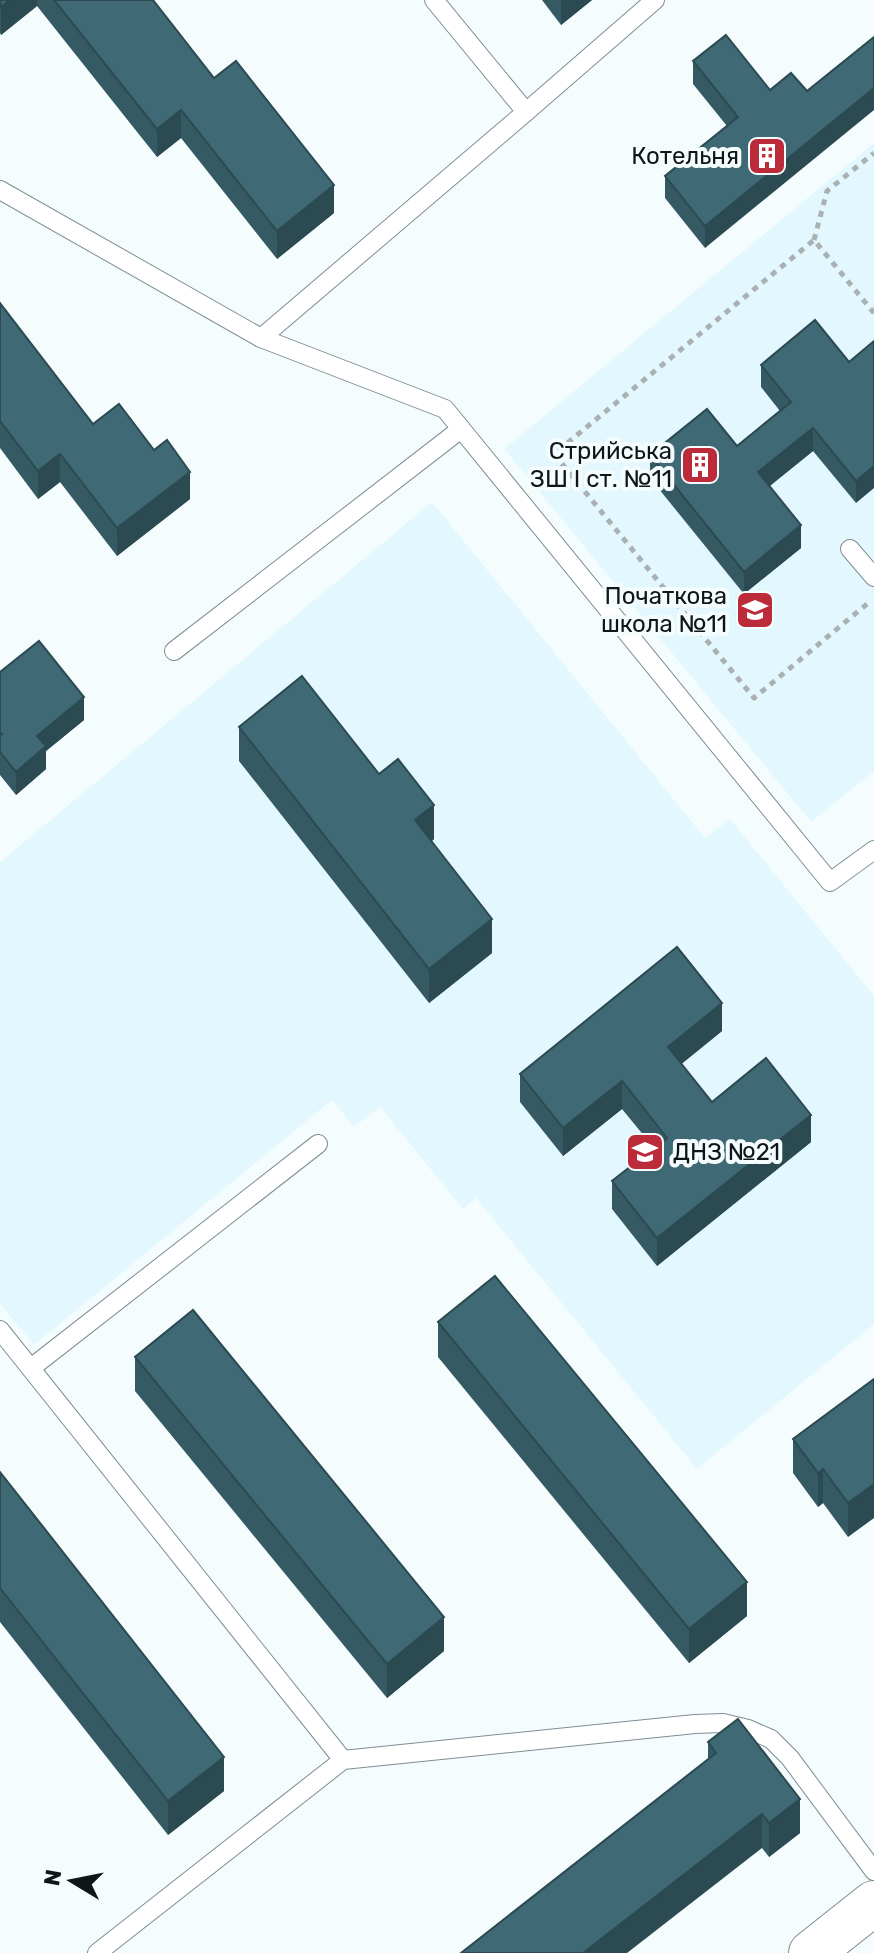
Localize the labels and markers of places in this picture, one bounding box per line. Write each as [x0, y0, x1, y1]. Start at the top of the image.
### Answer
building icon: Котельня [746, 135, 788, 177]
place label: Котельня [631, 142, 739, 170]
place label: Стрийська ЗШ I ст. №11 [530, 437, 672, 493]
building icon: Стрийська ЗШ I ст. №11 [679, 444, 721, 486]
place label: Початкова школа №11 [601, 582, 727, 638]
school or university icon: Початкова школа №11 [734, 589, 776, 631]
school or university icon: ДНЗ №21 [624, 1131, 666, 1173]
place label: ДНЗ №21 [673, 1138, 780, 1166]

